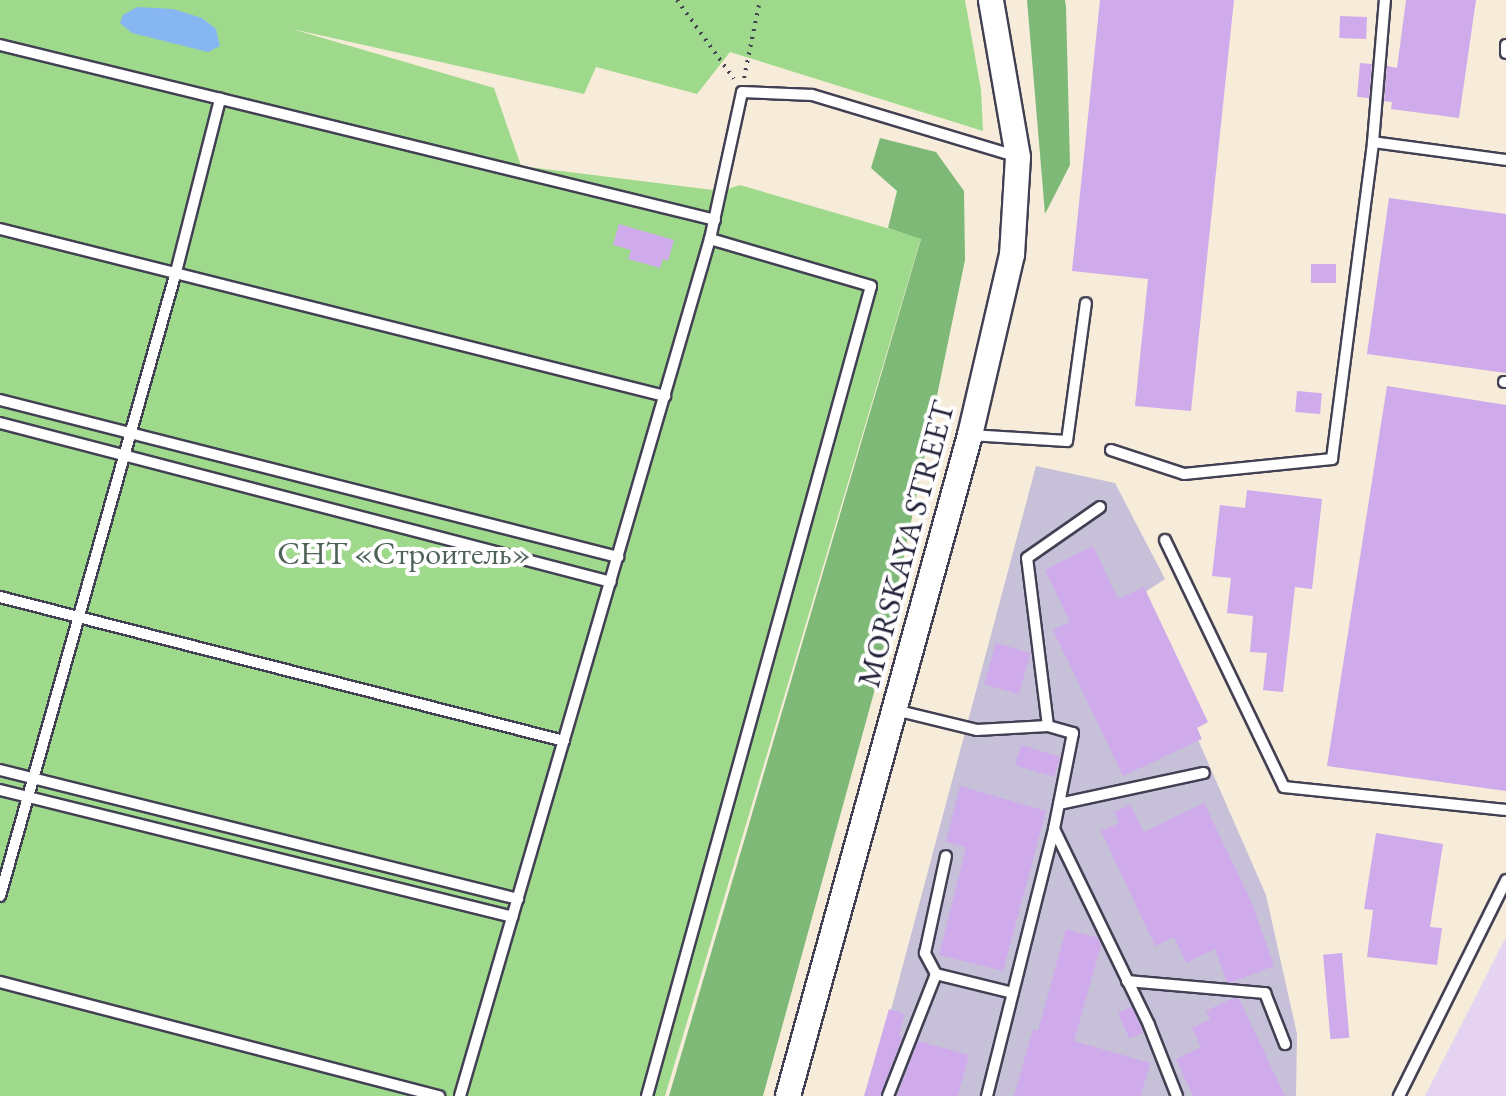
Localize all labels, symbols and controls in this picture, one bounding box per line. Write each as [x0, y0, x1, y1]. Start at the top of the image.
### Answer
street label: MORSKAYA STREET [849, 397, 963, 691]
park label: СНТ «Строитель» [277, 534, 531, 572]

